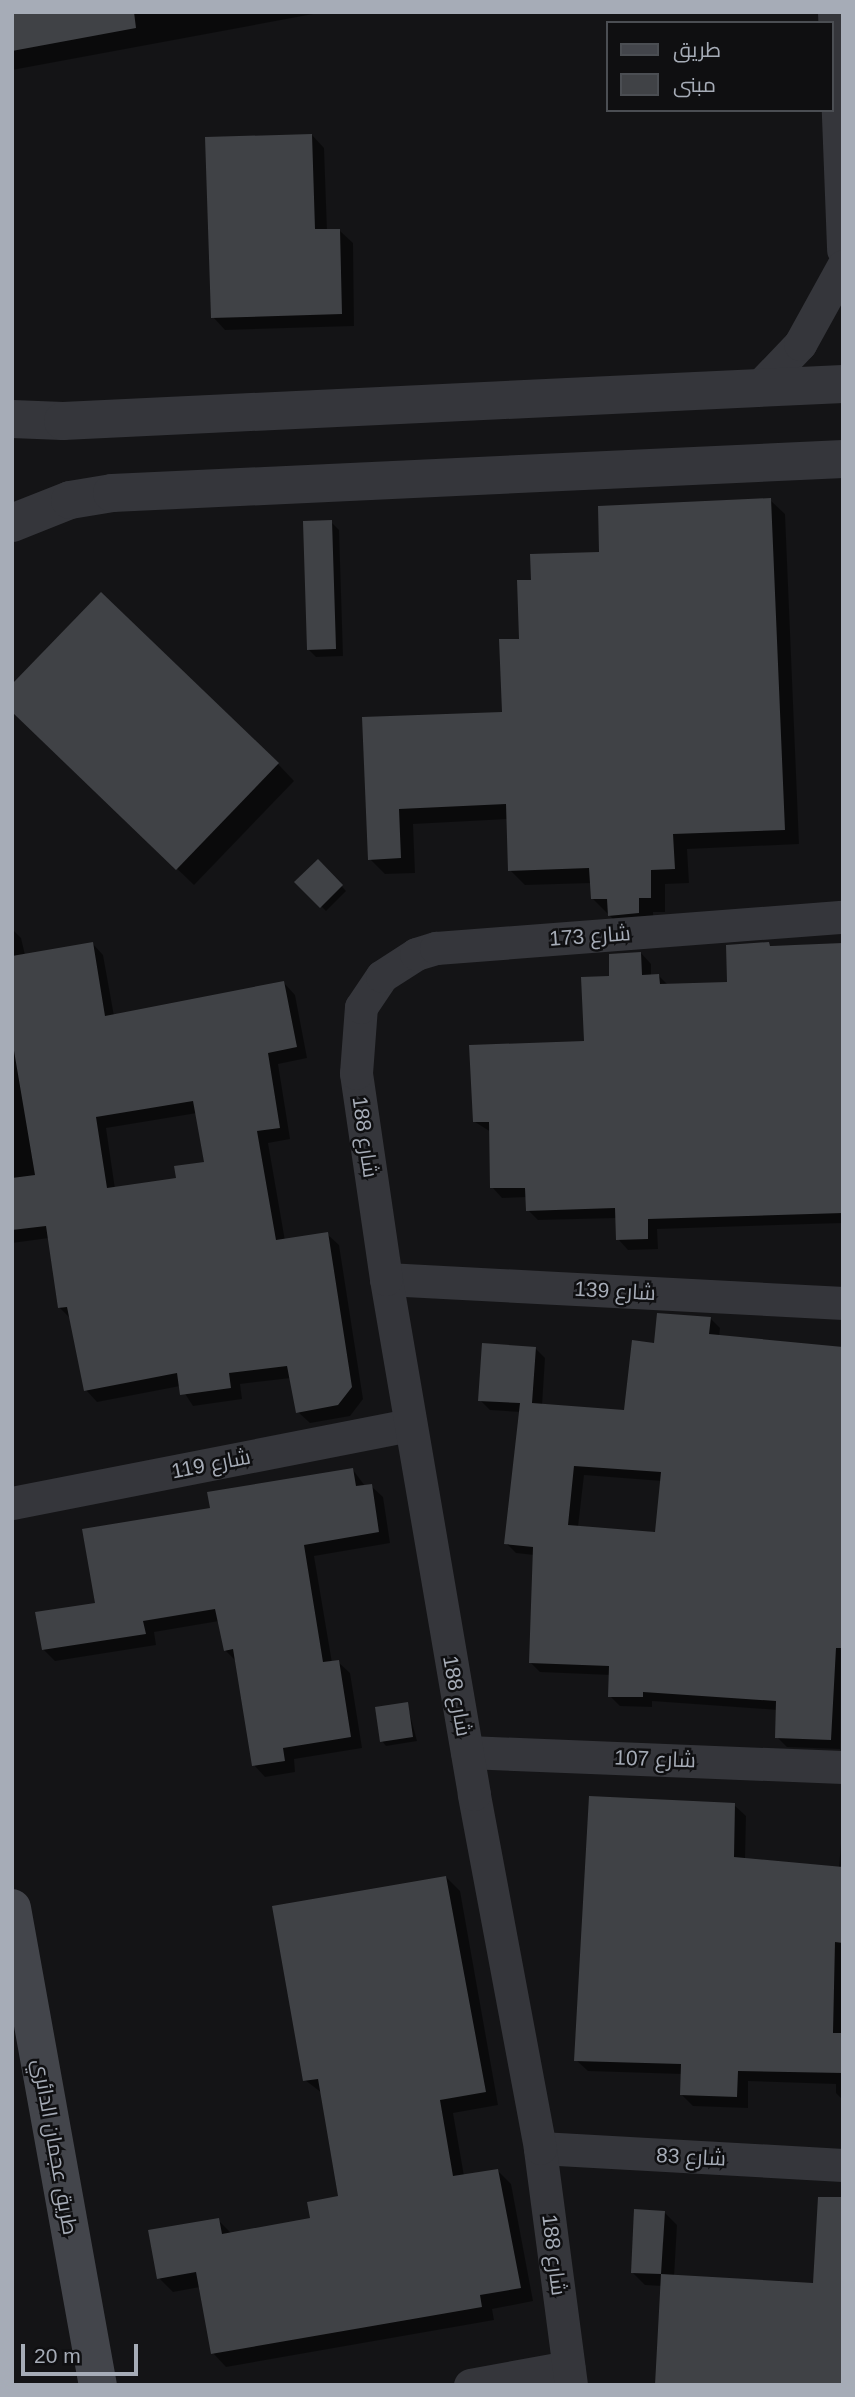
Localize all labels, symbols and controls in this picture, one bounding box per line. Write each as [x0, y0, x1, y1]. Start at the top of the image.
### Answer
legend [606, 21, 834, 112]
text: طريق [673, 38, 721, 61]
text: مبنى [673, 73, 716, 96]
street label: شارع 173 [548, 921, 632, 951]
street label: شارع 188 [347, 1095, 383, 1179]
street label: شارع 139 [574, 1276, 656, 1306]
street label: شارع 119 [169, 1444, 253, 1484]
street label: شارع 188 [438, 1654, 476, 1738]
street label: شارع 107 [614, 1745, 696, 1773]
street label: طريق عجمان الدائري [27, 2057, 83, 2237]
street label: شارع 83 [655, 2143, 727, 2171]
street label: شارع 188 [537, 2213, 571, 2297]
scale bar [24, 2330, 142, 2374]
text: 20 m [34, 2344, 81, 2367]

